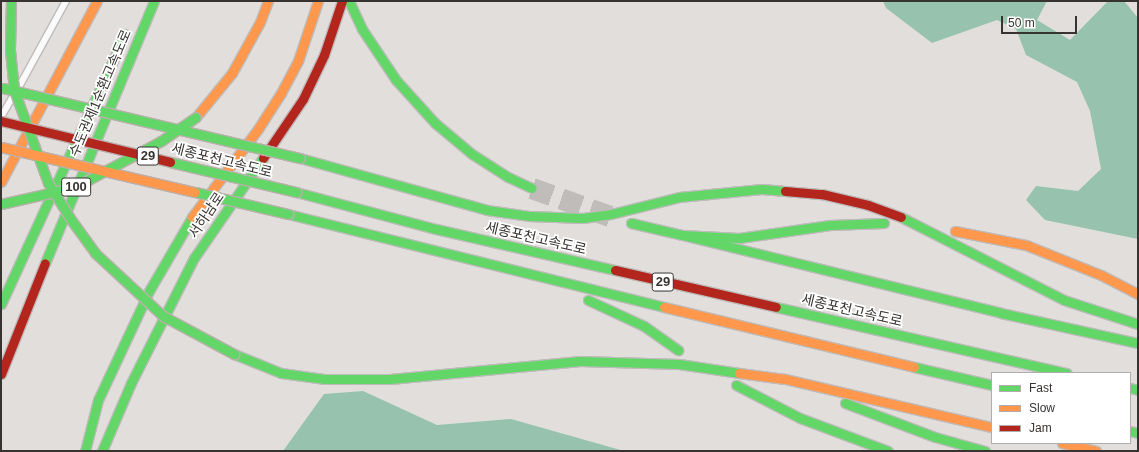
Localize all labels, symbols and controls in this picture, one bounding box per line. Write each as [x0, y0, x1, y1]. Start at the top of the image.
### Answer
scale bar [1003, 8, 1079, 34]
text: 50 m [1008, 16, 1035, 30]
street label: 수도권제1순환고속도로 [66, 27, 134, 159]
street label: 세종포천고속도로 [170, 139, 274, 181]
road number: 29 [136, 145, 160, 167]
road number: 100 [61, 176, 91, 198]
street label: 서하남로 [185, 189, 227, 241]
street label: 세종포천고속도로 [484, 218, 588, 258]
road number: 29 [651, 271, 675, 293]
street label: 세종포천고속도로 [800, 290, 904, 330]
legend [991, 372, 1131, 444]
text: Fast [1029, 381, 1052, 395]
text: Slow [1029, 401, 1055, 415]
text: Jam [1029, 421, 1052, 435]

